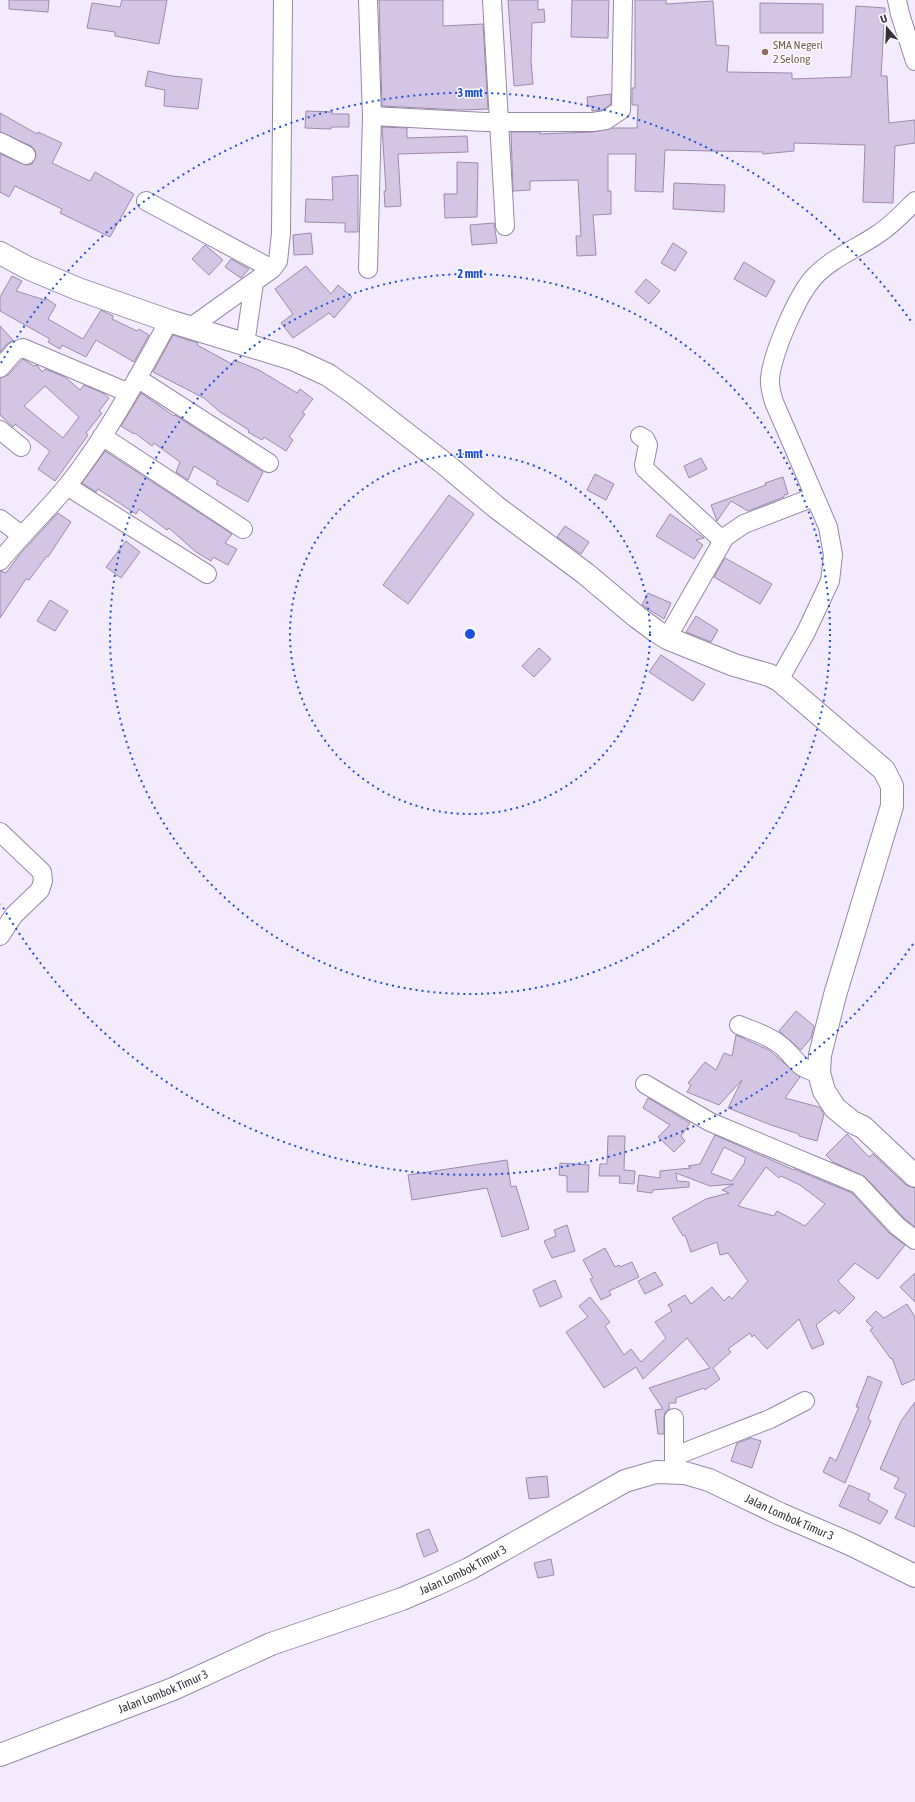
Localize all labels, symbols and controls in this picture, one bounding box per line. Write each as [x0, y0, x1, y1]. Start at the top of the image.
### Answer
north arrow [867, 8, 907, 48]
text: U [879, 12, 889, 25]
place label: SMA Negeri 2 Selong [773, 38, 823, 66]
marker: SMA Negeri 2 Selong [760, 47, 770, 57]
text: 3 mnt [457, 86, 483, 100]
text: 2 mnt [457, 267, 483, 281]
text: 1 mnt [457, 447, 483, 461]
centre of rings [463, 627, 477, 641]
street label: Jalan Lombok Timur 3 [743, 1491, 836, 1543]
street label: Jalan Lombok Timur 3 [417, 1542, 509, 1598]
street label: Jalan Lombok Timur 3 [116, 1667, 210, 1716]

